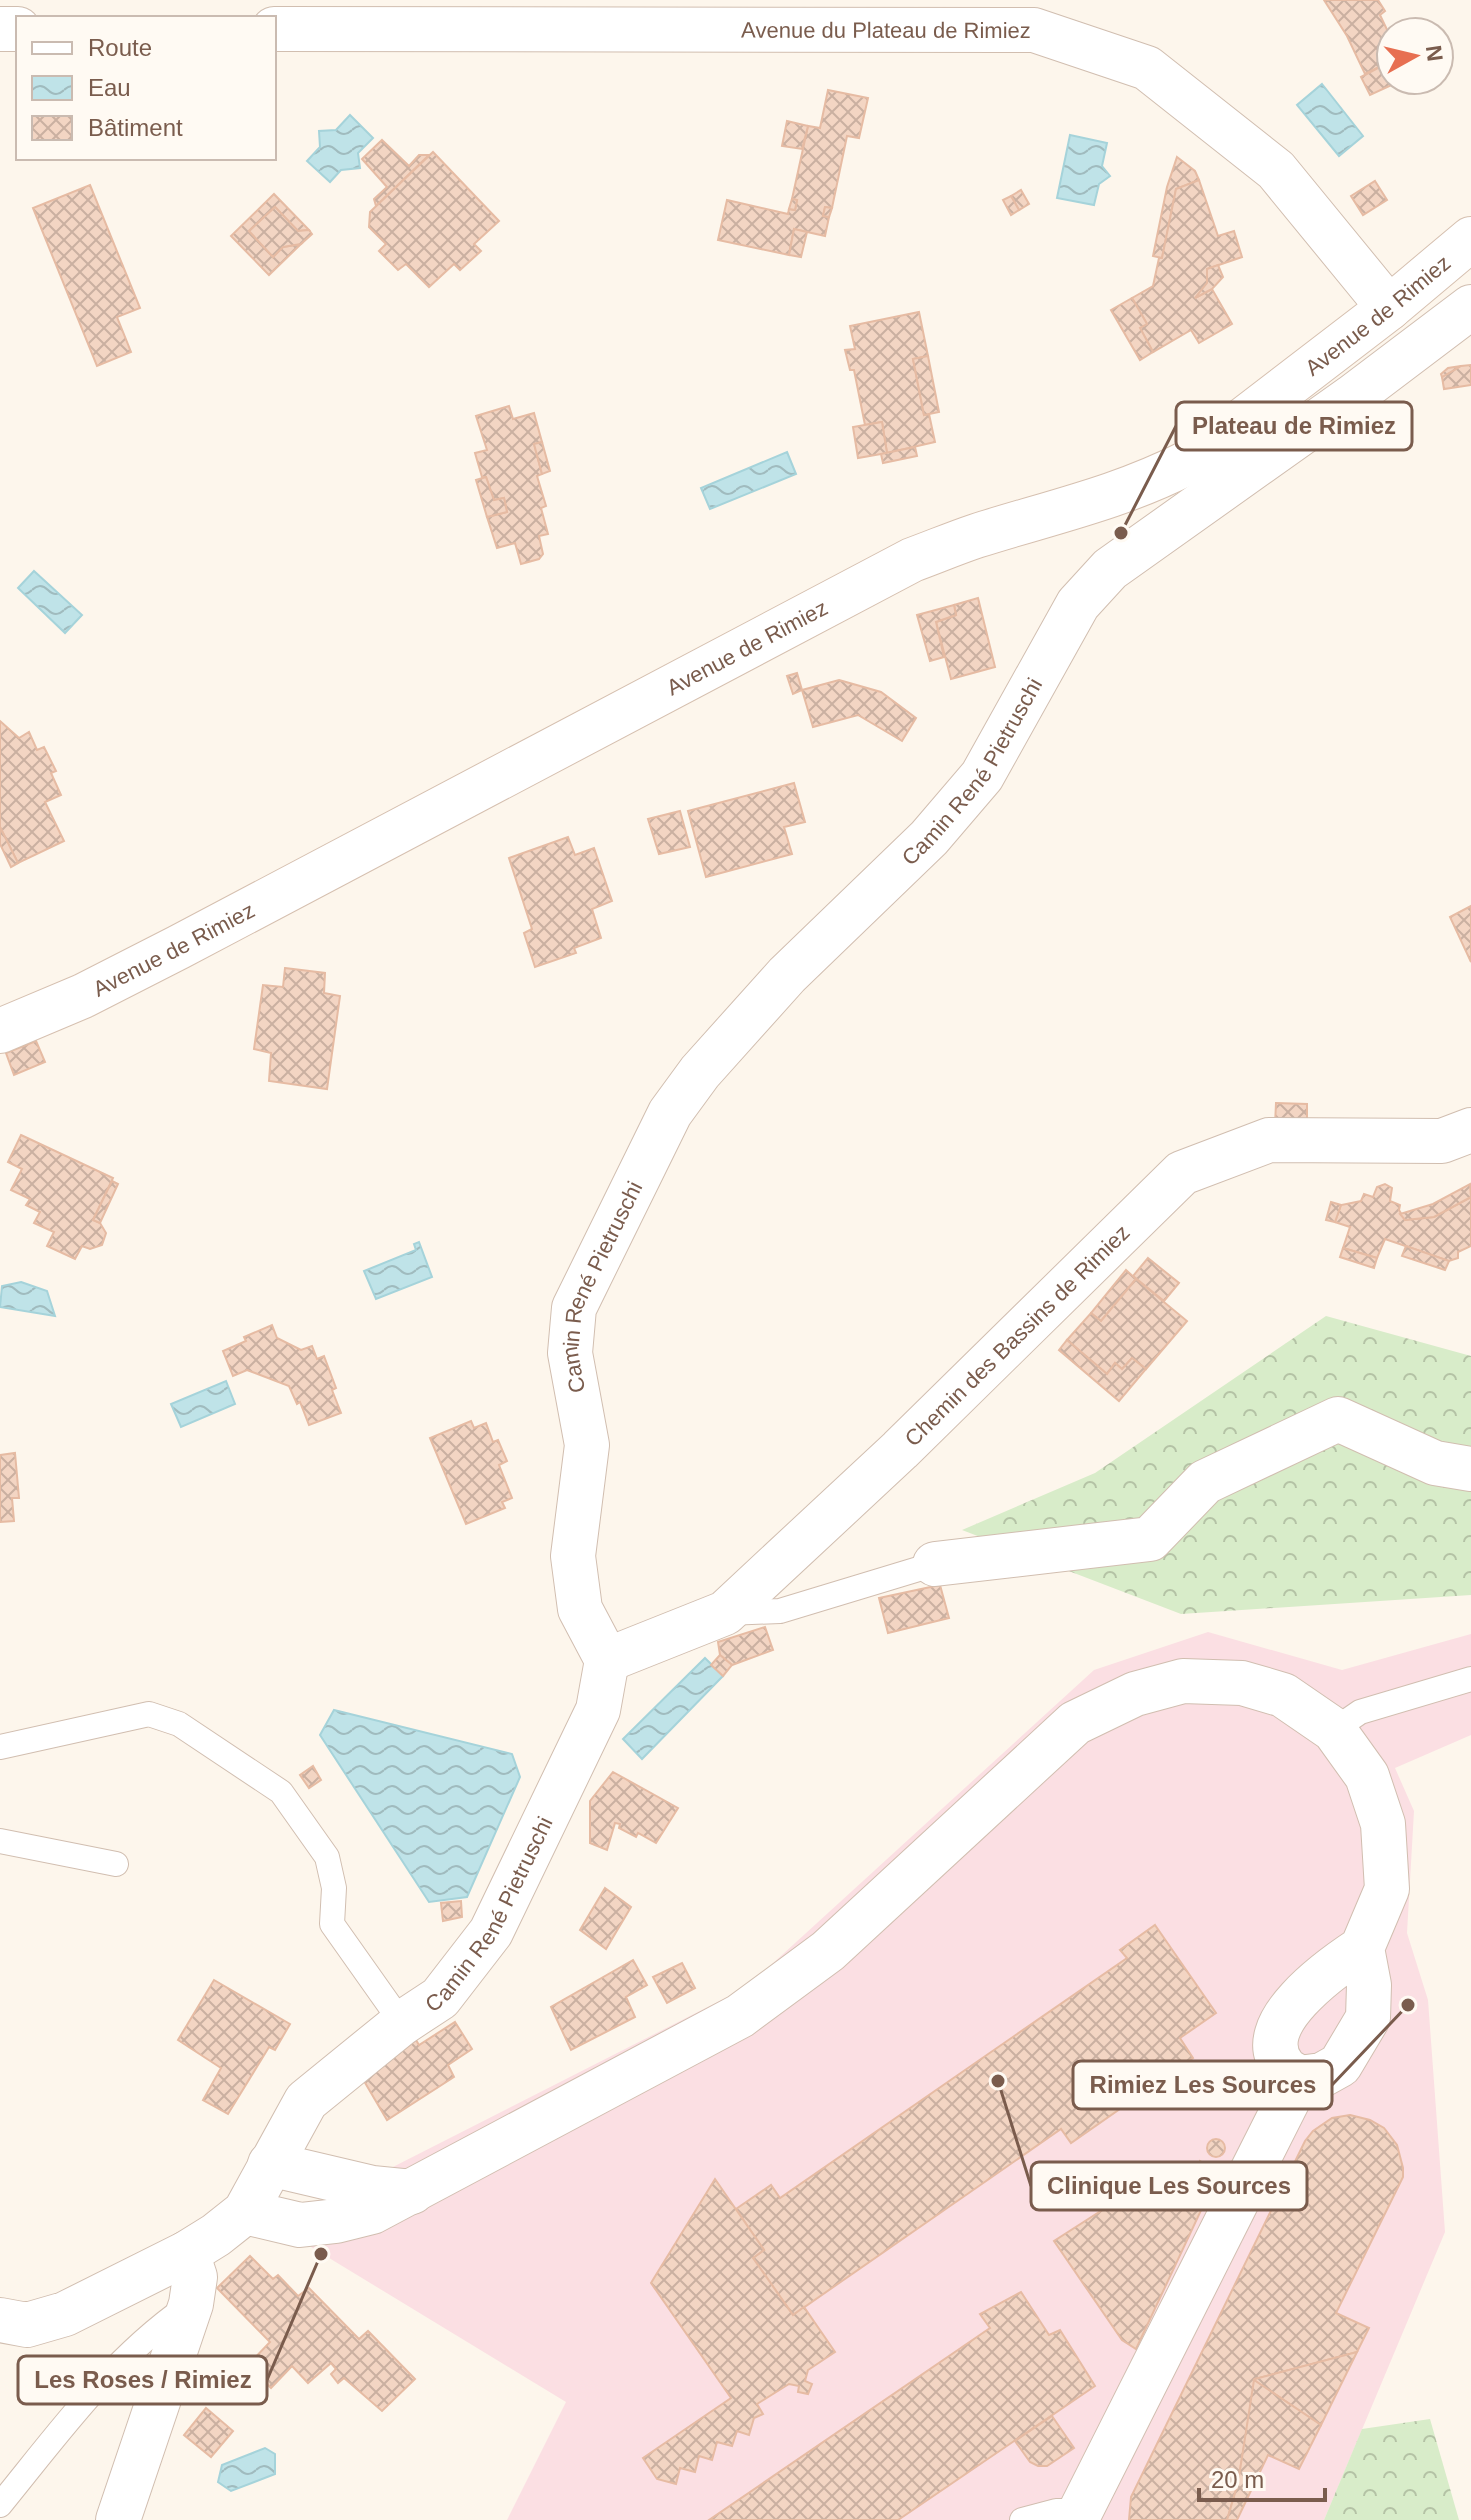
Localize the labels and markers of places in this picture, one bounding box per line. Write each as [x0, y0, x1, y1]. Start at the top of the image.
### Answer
callout: Plateau de Rimiez [1176, 402, 1412, 450]
callout: Rimiez Les Sources [1073, 2061, 1332, 2109]
callout: Clinique Les Sources [1031, 2162, 1307, 2210]
callout: Les Roses / Rimiez [18, 2356, 267, 2404]

